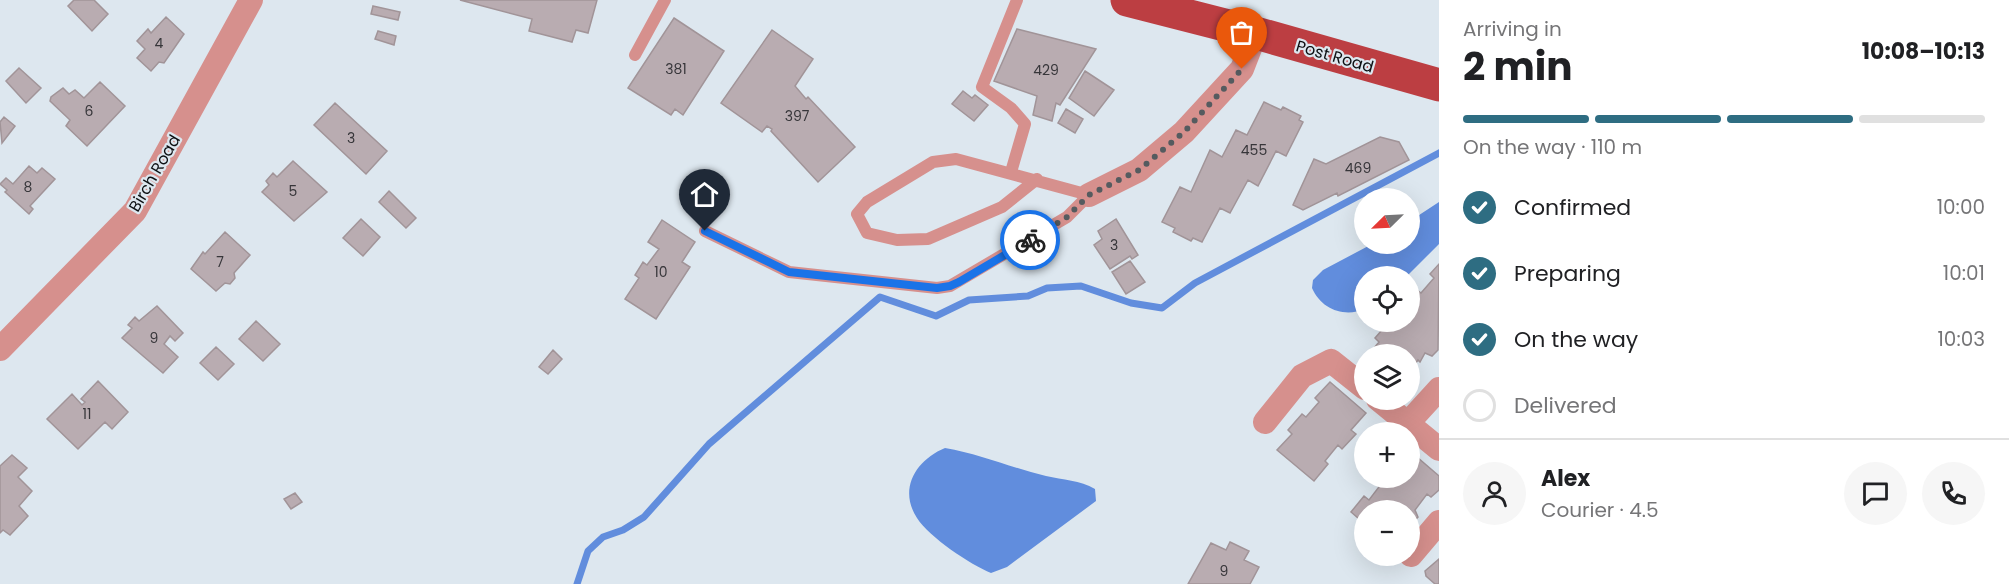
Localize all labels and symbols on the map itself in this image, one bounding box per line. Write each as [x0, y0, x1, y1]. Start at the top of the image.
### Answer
pin [1216, 7, 1267, 69]
house number: 4 [155, 33, 164, 53]
street label: Post Road [1293, 34, 1376, 79]
house number: 381 [665, 59, 687, 79]
house number: 429 [1033, 60, 1059, 80]
house number: 6 [85, 101, 94, 121]
house number: 397 [785, 106, 810, 126]
house number: 3 [347, 128, 355, 148]
street label: Birch Road [123, 130, 186, 216]
house number: 455 [1241, 140, 1267, 160]
house number: 469 [1345, 158, 1371, 178]
pin [679, 169, 730, 231]
house number: 8 [24, 177, 33, 197]
house number: 5 [289, 181, 297, 201]
north arrow [1354, 188, 1420, 254]
courier [1000, 210, 1060, 270]
house number: 3 [1110, 235, 1118, 255]
house number: 7 [216, 252, 224, 272]
house number: 10 [654, 262, 668, 282]
house number: 9 [150, 328, 158, 348]
house number: 11 [83, 404, 91, 424]
house number: 9 [1220, 561, 1228, 581]

